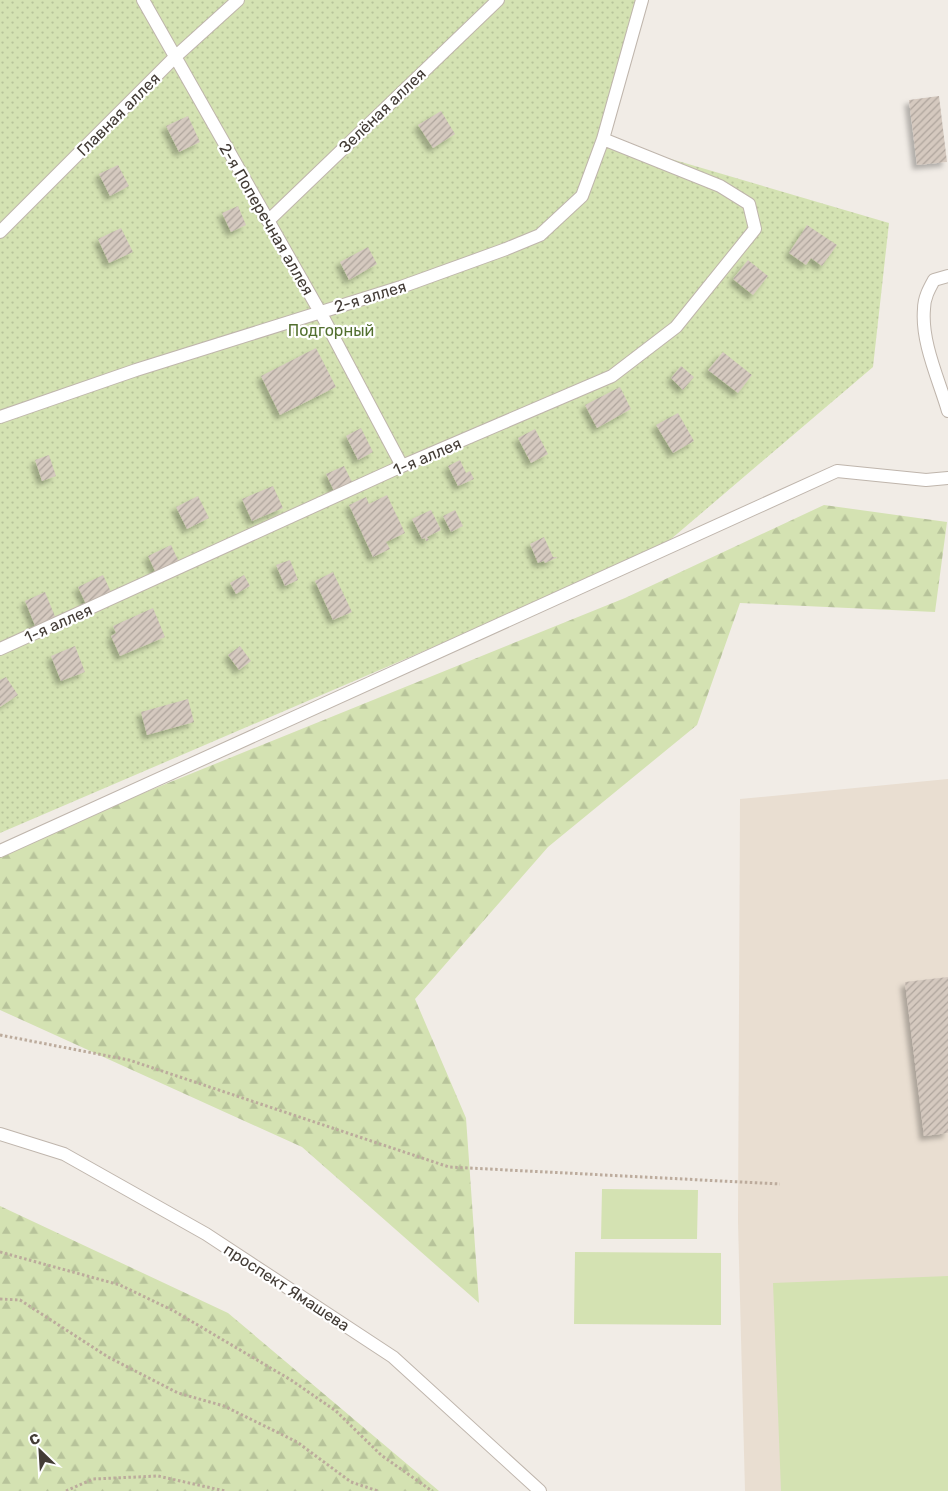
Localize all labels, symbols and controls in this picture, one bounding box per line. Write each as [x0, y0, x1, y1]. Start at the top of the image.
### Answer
street label: Зелёная аллея [335, 64, 430, 157]
street label: Главная аллея [73, 69, 164, 160]
street label: 2-я Поперечная аллея [215, 140, 318, 298]
street label: 2-я аллея [332, 277, 409, 316]
park label: Подгорный [288, 321, 374, 340]
street label: 1-я аллея [390, 434, 464, 479]
street label: 1-я аллея [21, 600, 95, 647]
street label: проспект Ямашева [220, 1240, 353, 1335]
north arrow [15, 1426, 65, 1476]
text: С [27, 1430, 43, 1449]

